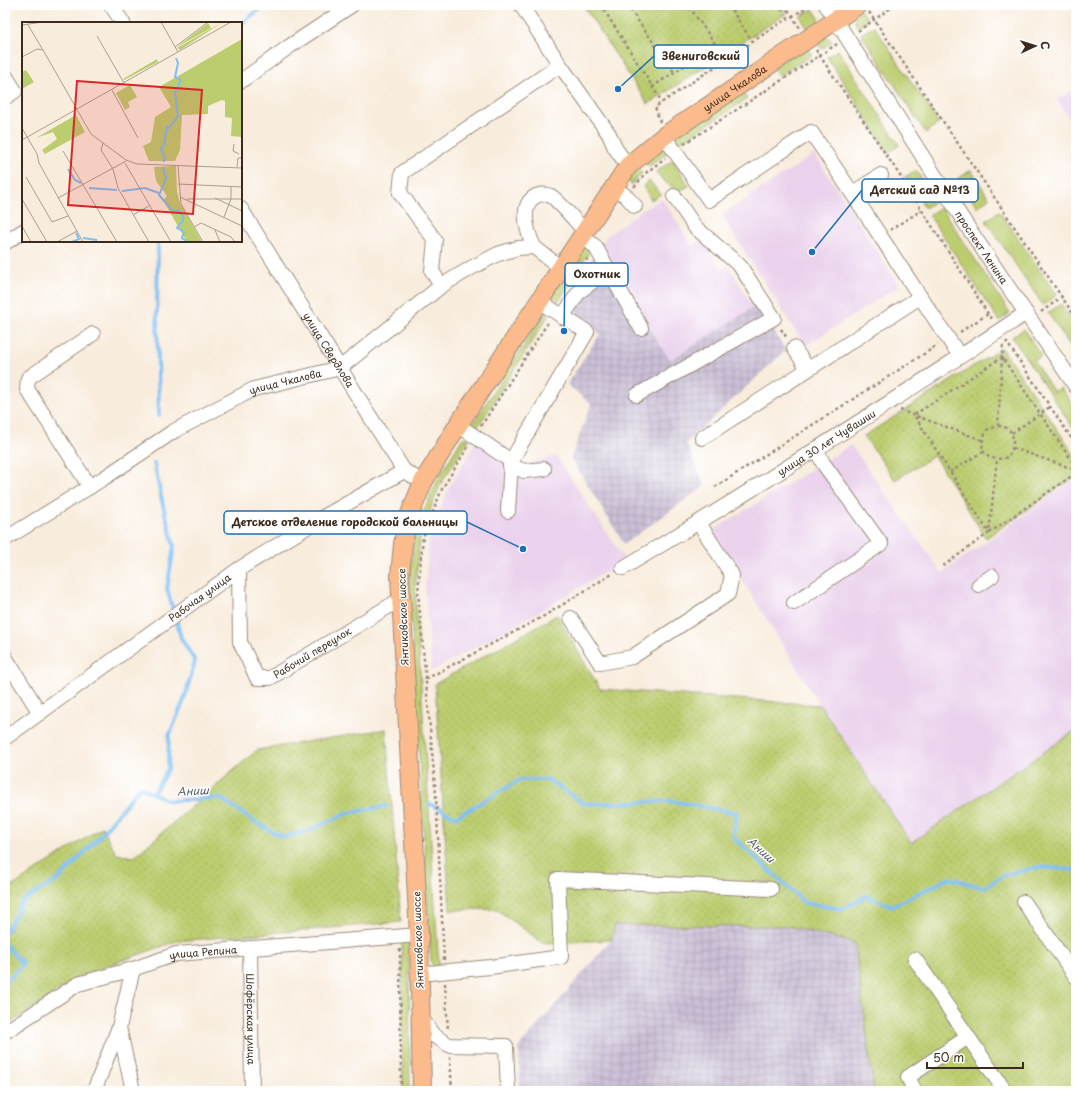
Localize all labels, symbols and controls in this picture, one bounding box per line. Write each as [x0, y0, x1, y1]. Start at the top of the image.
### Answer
inset map [22, 22, 242, 242]
north arrow [1015, 26, 1055, 66]
text: С [1037, 41, 1054, 50]
callout: Звениговский [654, 45, 748, 68]
text: Звениговский [661, 47, 740, 64]
street label: улица Чкалова [699, 60, 770, 115]
callout: Детский сад №13 [862, 179, 978, 202]
text: Детский сад №13 [869, 181, 970, 198]
street label: проспект Ленина [952, 208, 1012, 287]
callout: Охотник [565, 263, 628, 286]
text: Охотник [574, 265, 621, 282]
street label: улица Свердлова [300, 309, 359, 391]
street label: улица Чкалова [246, 365, 324, 398]
street label: улица 30 лет Чувашии [774, 405, 878, 479]
callout: Детское отделение городской больницы [224, 511, 467, 534]
text: Детское отделение городской больницы [231, 513, 458, 530]
street label: Янтиковское шоссе [393, 568, 412, 666]
street label: Рабочая улица [165, 569, 234, 625]
street label: Рабочий переулок [270, 623, 354, 681]
water label: Аниш [177, 781, 210, 800]
water label: Аниш [744, 833, 780, 867]
street label: Янтиковское шоссе [408, 891, 427, 989]
street label: улица Репина [167, 941, 238, 963]
street label: Шофёрская улица [243, 973, 260, 1066]
scale bar [927, 1044, 1023, 1070]
text: 50 m [933, 1048, 964, 1066]

